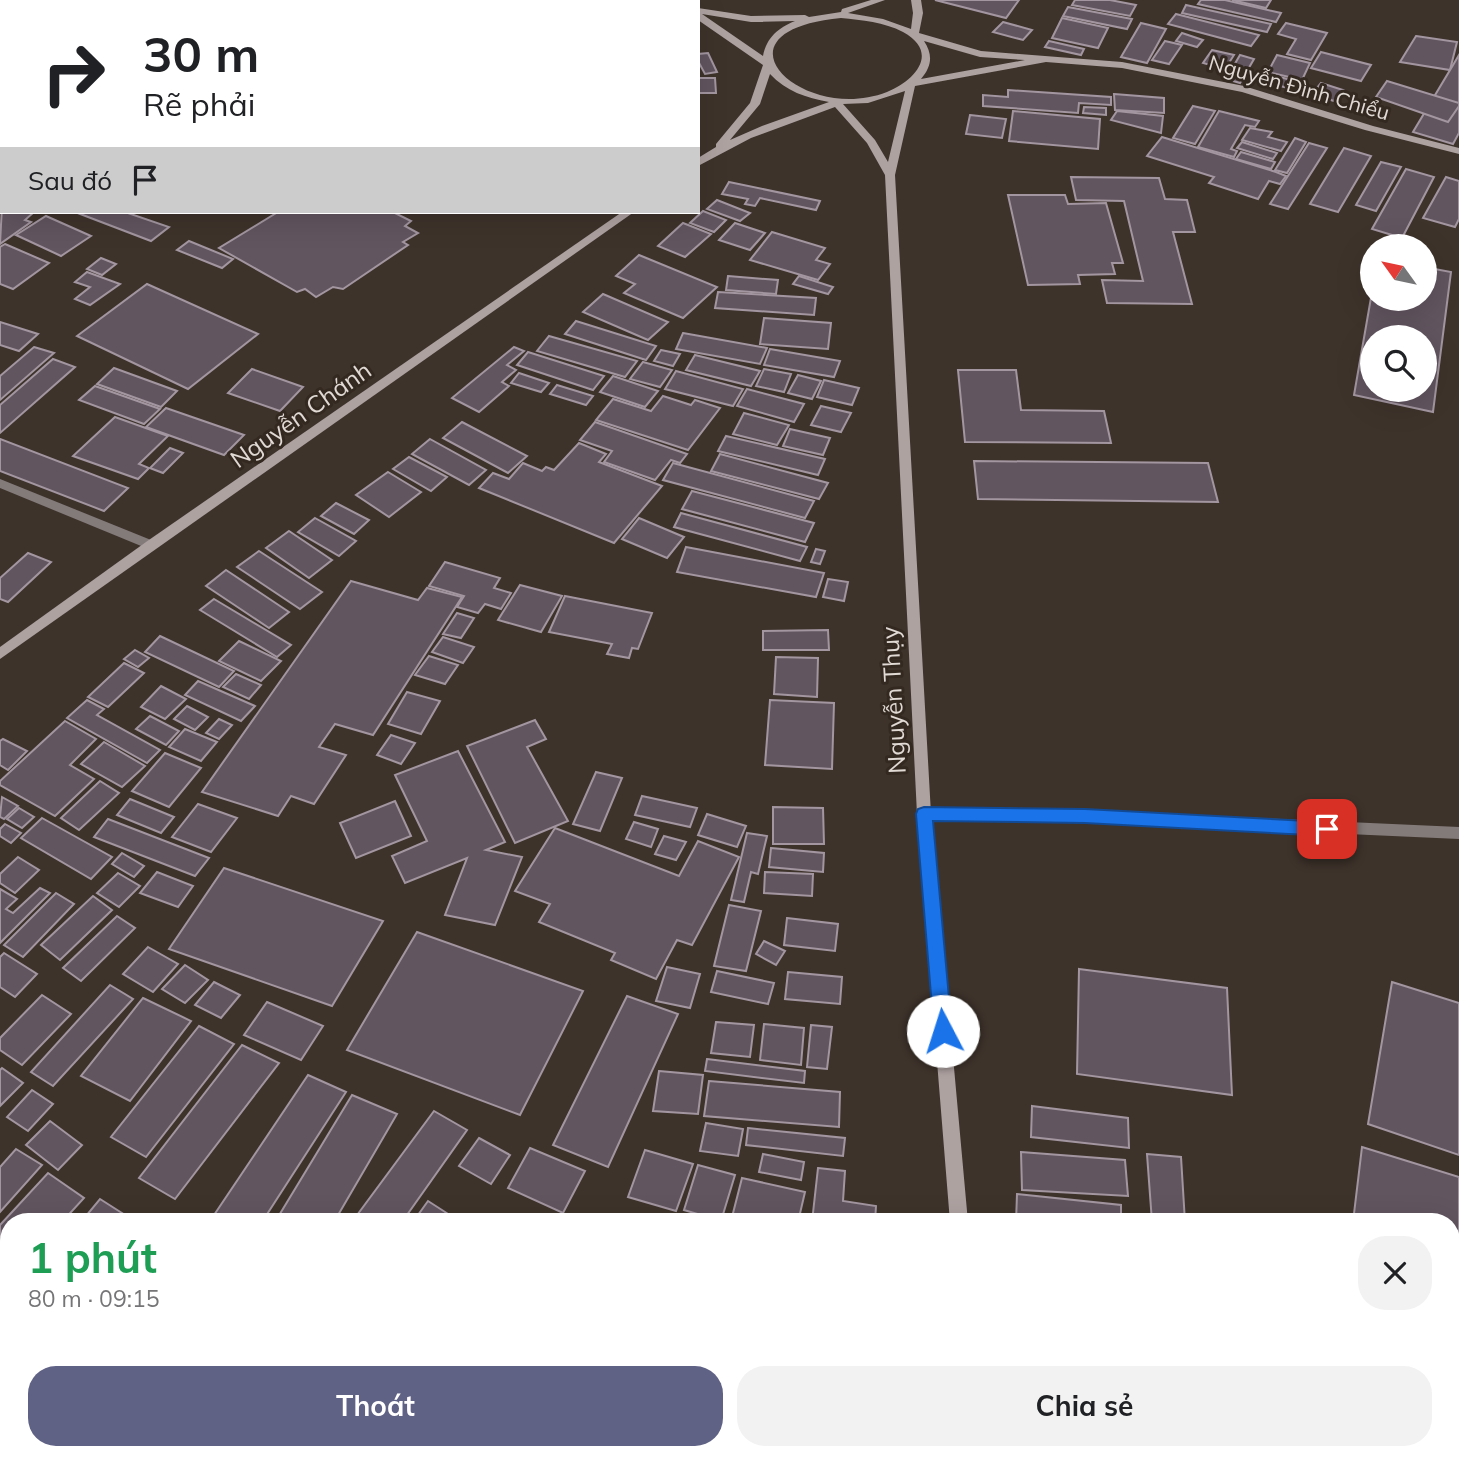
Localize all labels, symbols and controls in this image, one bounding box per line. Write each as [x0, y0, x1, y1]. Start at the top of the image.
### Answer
text: 30 m [143, 23, 259, 84]
icon: right [28, 28, 119, 119]
street label: Nguyễn Đình Chiểu [1206, 49, 1393, 125]
text: Rẽ phải [143, 84, 255, 124]
icon: arrive [126, 161, 164, 199]
text: Sau đó [28, 164, 112, 197]
north arrow [1360, 234, 1437, 312]
map controls [1360, 234, 1437, 402]
button: search [1360, 325, 1437, 402]
street label: Nguyễn Chánh [224, 355, 377, 474]
street label: Nguyễn Thụy [874, 625, 912, 774]
pin [1297, 799, 1357, 859]
icon: arrive [1308, 810, 1346, 848]
position arrow [906, 994, 980, 1068]
text: 1 phút [28, 1231, 157, 1284]
button: close [1358, 1236, 1432, 1310]
text: 80 m · 09:15 [28, 1284, 160, 1313]
button: Thoát [28, 1366, 723, 1446]
button: Chia sẻ [737, 1366, 1432, 1446]

